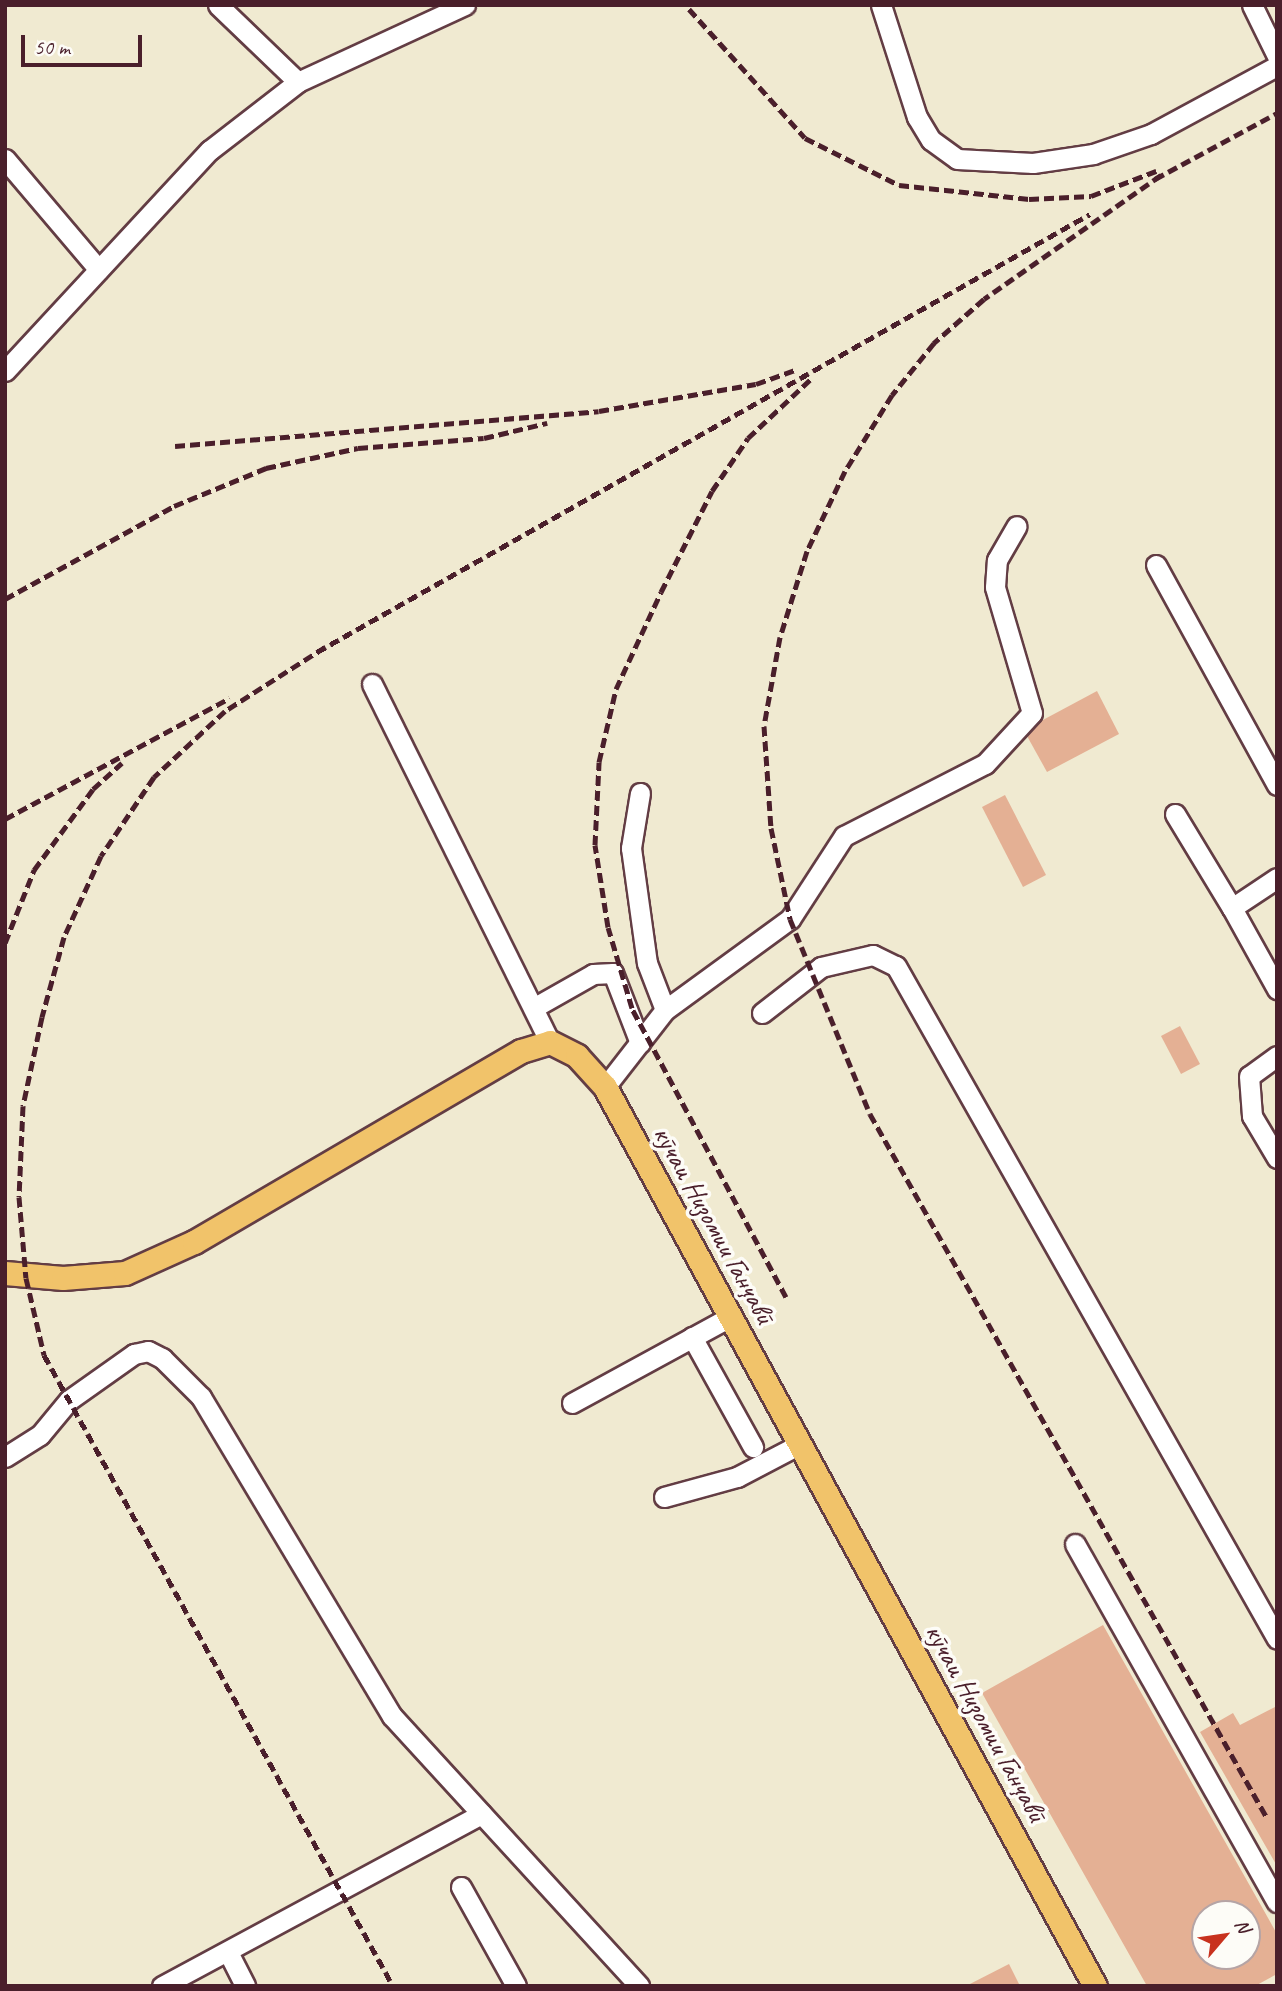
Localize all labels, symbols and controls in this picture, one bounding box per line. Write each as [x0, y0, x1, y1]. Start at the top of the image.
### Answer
scale bar [24, 21, 145, 65]
text: 50 m [34, 34, 70, 60]
street label: кӯчаи Низомии Ганҷавӣ [646, 1120, 782, 1330]
street label: кӯчаи Низомии Ганҷавӣ [918, 1618, 1054, 1828]
north arrow [1191, 1900, 1261, 1970]
text: N [1229, 1915, 1256, 1937]

